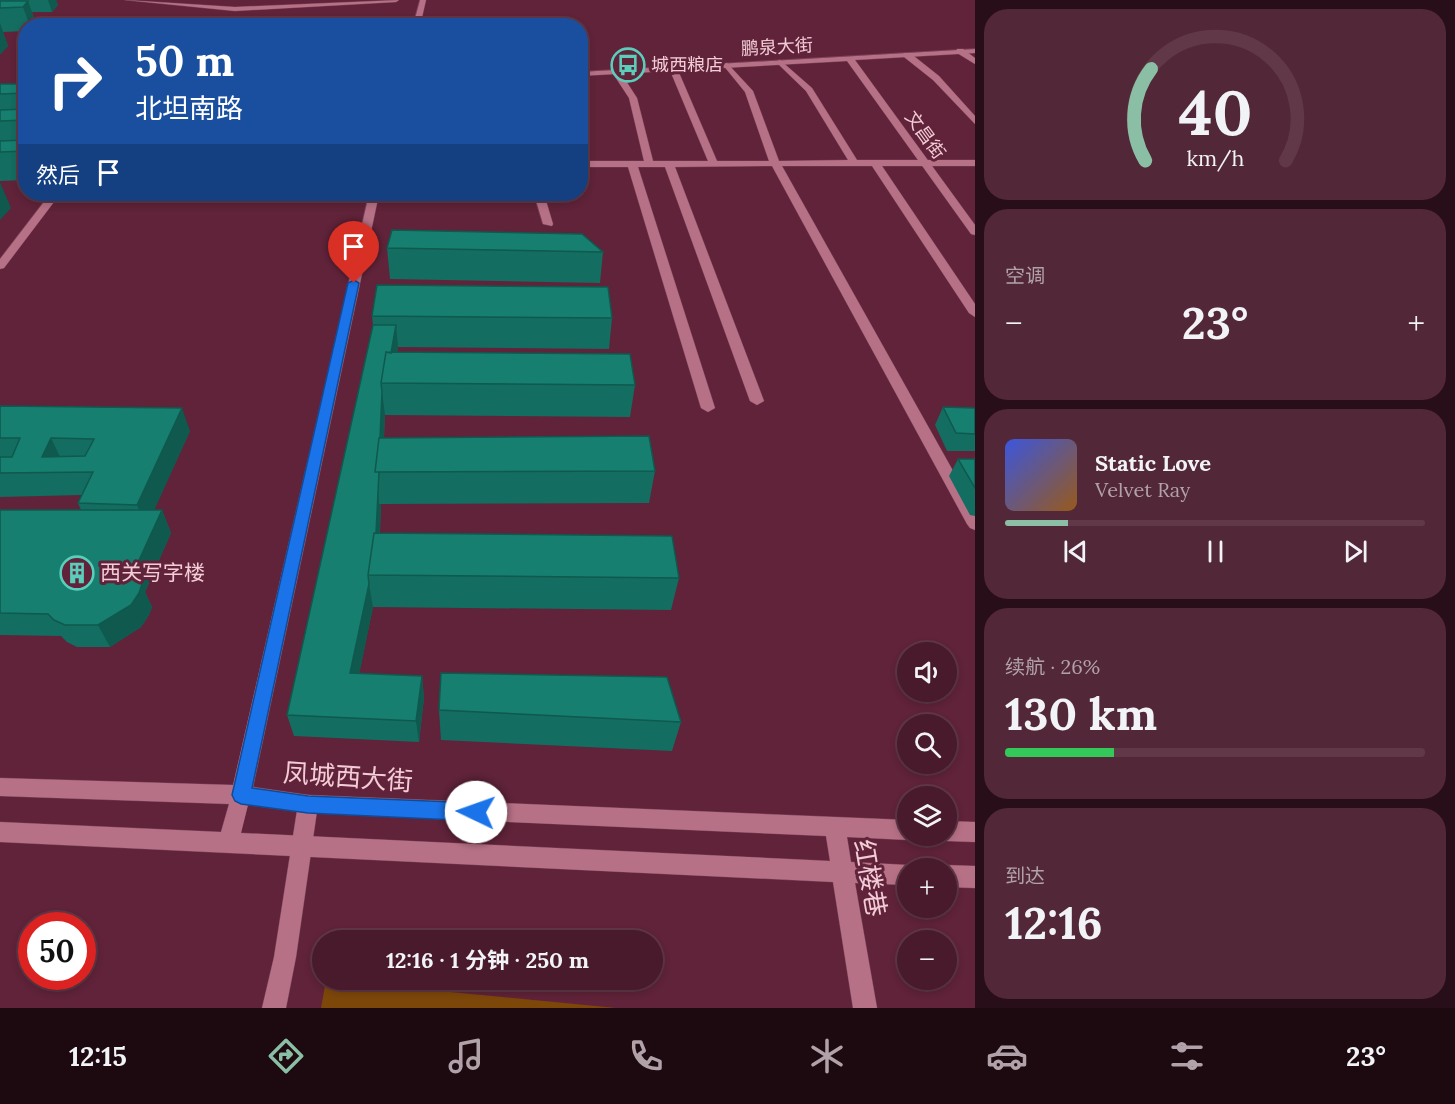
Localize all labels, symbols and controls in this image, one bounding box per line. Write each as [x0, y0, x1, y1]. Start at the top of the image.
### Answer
street label: 鹏泉大街 [740, 33, 814, 60]
text: 50 m [135, 34, 234, 88]
icon: right [36, 42, 114, 120]
bus stop icon: 城西粮店 [610, 47, 646, 83]
place label: 城西粮店 [651, 53, 723, 76]
text: 40 [1178, 73, 1252, 153]
text: 北坦南路 [135, 91, 243, 125]
street label: 文昌街 [900, 106, 951, 163]
text: km/h [1186, 145, 1244, 173]
icon: arrive [92, 156, 125, 189]
text: 然后 [36, 161, 80, 189]
pin [328, 221, 379, 283]
icon: arrive [337, 230, 370, 263]
text: 空调 [1005, 263, 1045, 288]
text: 23° [1182, 294, 1248, 351]
text: − [1005, 302, 1023, 344]
text: + [1407, 302, 1425, 344]
text: Static Love [1095, 449, 1211, 477]
text: Velvet Ray [1095, 477, 1190, 502]
icon: previous [1059, 535, 1092, 568]
icon: pause [1199, 535, 1232, 568]
icon: next [1339, 535, 1372, 568]
building icon: 西关写字楼 [59, 555, 95, 591]
place label: 西关写字楼 [100, 559, 205, 586]
map controls [897, 642, 957, 990]
button: sound [897, 642, 957, 702]
text: 续航 · 26% [1005, 654, 1100, 679]
text: 130 km [1005, 685, 1157, 742]
button: search [897, 714, 957, 774]
street label: 凤城西大街 [282, 756, 414, 797]
position arrow [444, 780, 508, 844]
button: layers [897, 786, 957, 846]
street label: 红楼巷 [847, 837, 894, 919]
button: + [897, 858, 957, 918]
text: 到达 [1005, 863, 1045, 888]
text: 12:16 [1005, 894, 1103, 951]
speed limit sign: 50 [18, 912, 96, 990]
button: − [897, 930, 957, 990]
text: 12:16 · 1 分钟 · 250 m [386, 946, 589, 974]
icon: directions [265, 1035, 307, 1077]
icon: music [445, 1035, 487, 1077]
icon: phone [625, 1035, 667, 1077]
icon: climate [806, 1035, 848, 1077]
icon: car [986, 1035, 1028, 1077]
icon: filters [1166, 1035, 1208, 1077]
text: 12:15 [69, 1039, 127, 1073]
text: 23° [1346, 1039, 1386, 1073]

